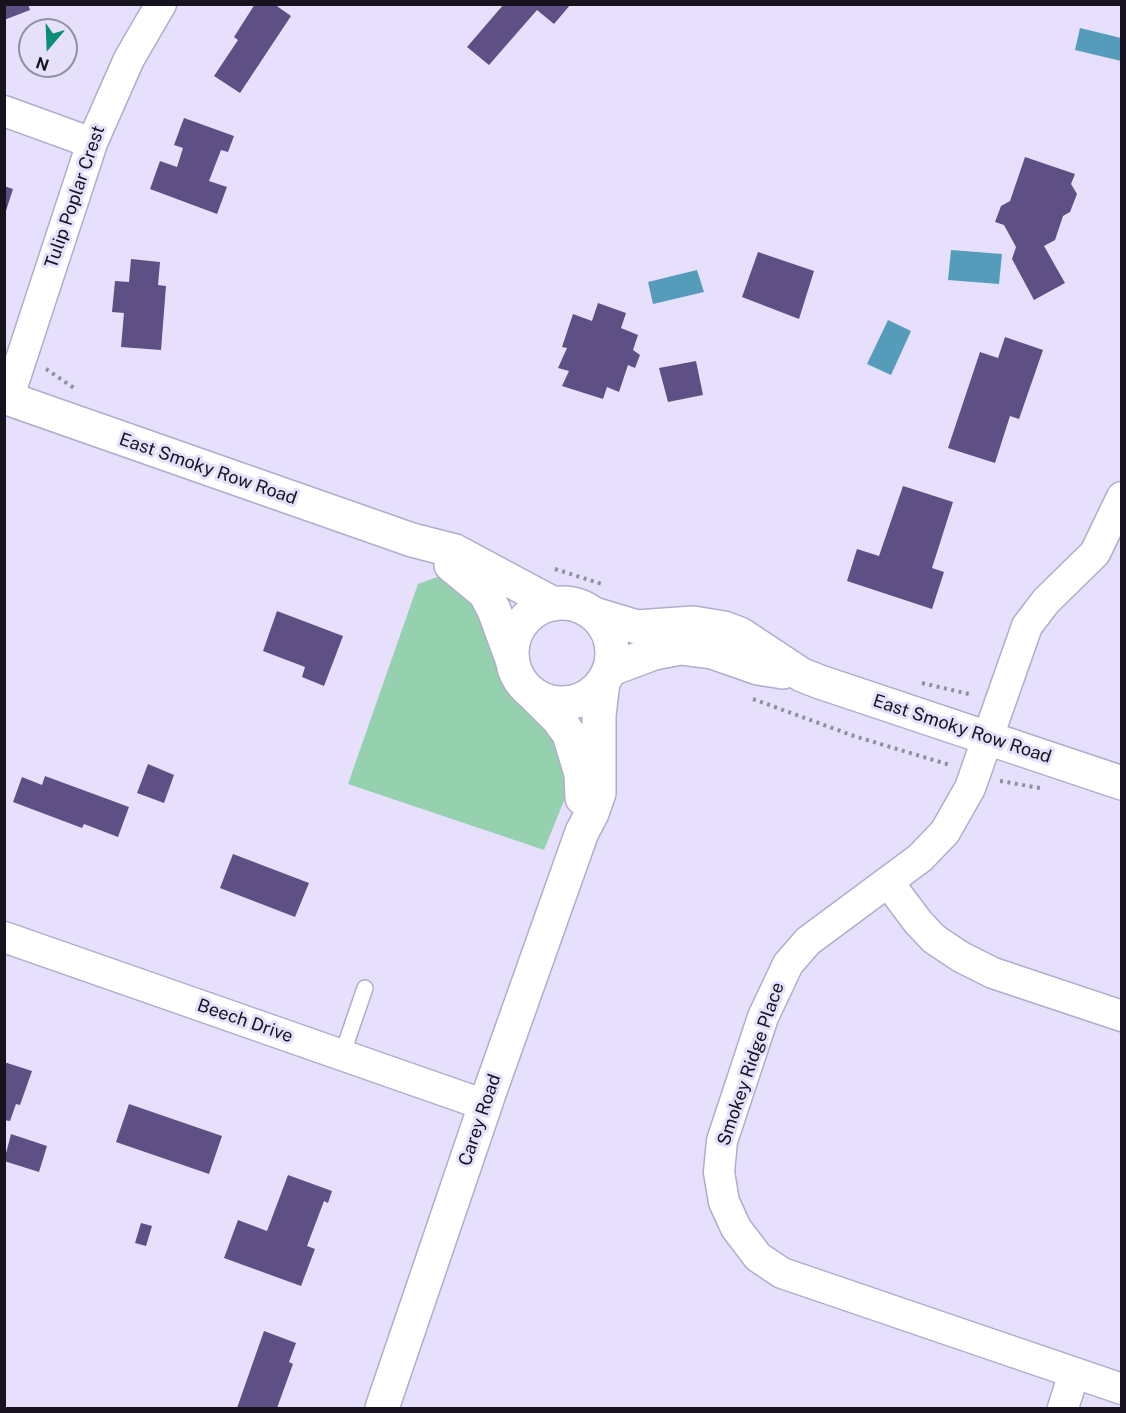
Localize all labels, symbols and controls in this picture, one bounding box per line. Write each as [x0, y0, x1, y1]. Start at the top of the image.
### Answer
north arrow [18, 18, 78, 78]
text: N [34, 53, 52, 75]
street label: Tulip Poplar Crest [40, 123, 110, 271]
street label: East Smoky Row Road [116, 428, 300, 510]
street label: East Smoky Row Road [870, 690, 1054, 768]
street label: Smokey Ridge Place [713, 980, 789, 1148]
street label: Beech Drive [194, 995, 296, 1047]
street label: Carey Road [454, 1071, 506, 1169]

